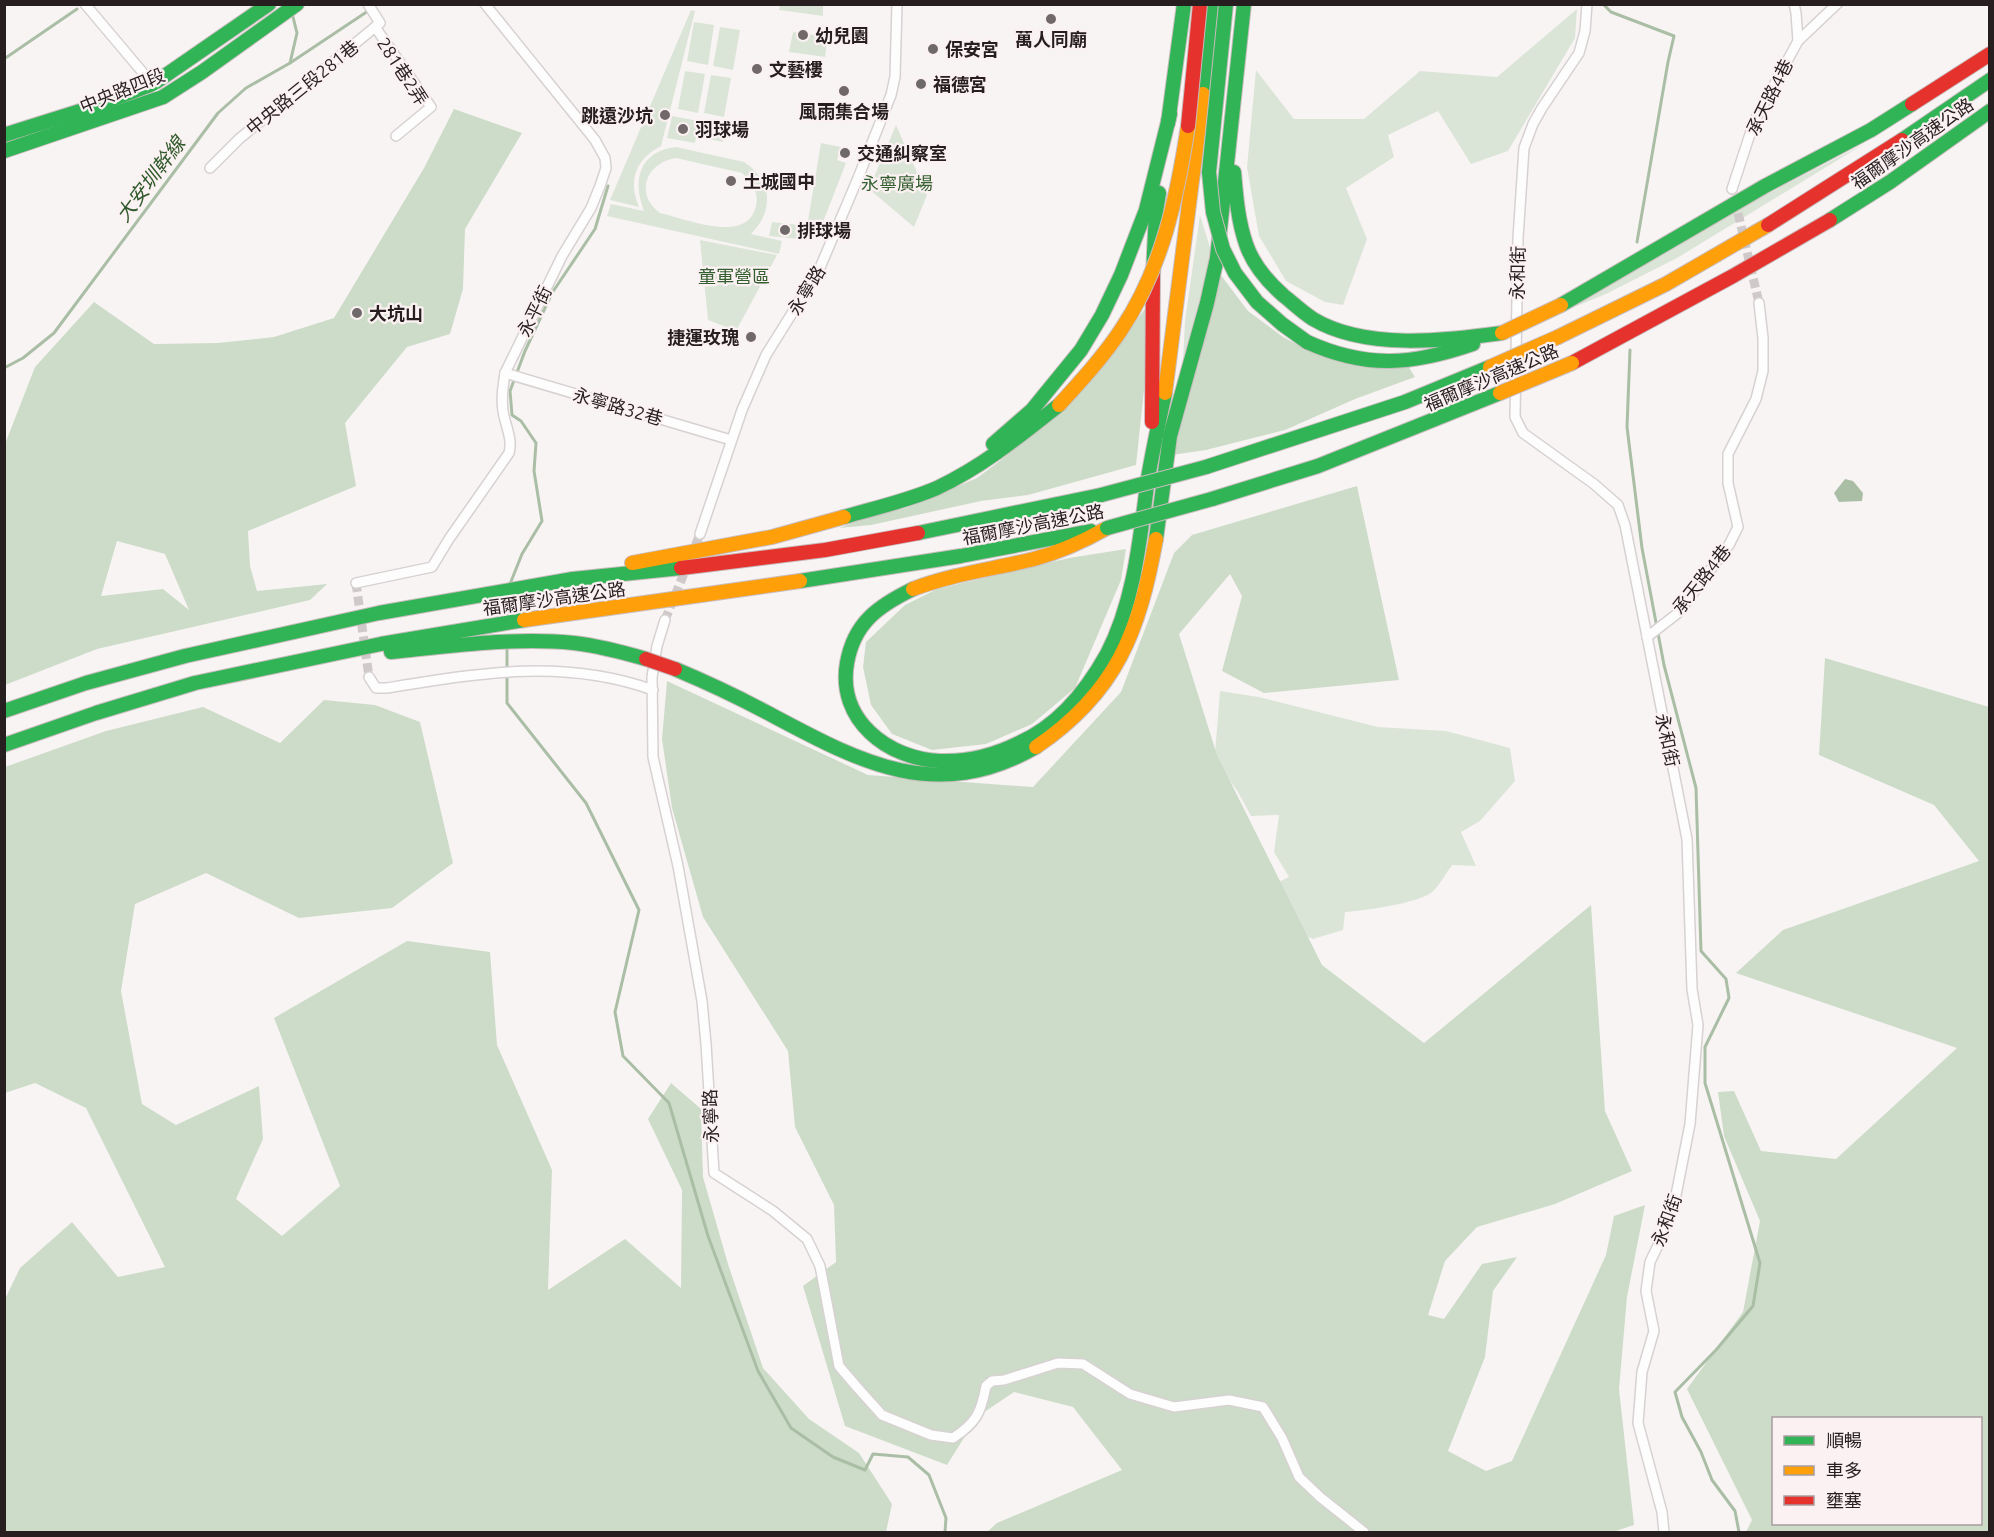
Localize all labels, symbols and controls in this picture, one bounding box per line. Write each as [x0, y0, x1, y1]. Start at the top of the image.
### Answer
marker: 萬人同廟 [1044, 12, 1058, 26]
place label: 幼兒園 [815, 25, 869, 45]
marker: 幼兒園 [796, 28, 810, 42]
place label: 萬人同廟 [1015, 29, 1087, 49]
street label: 281巷2弄 [374, 33, 432, 109]
street label: 中央路三段281巷 [242, 36, 362, 138]
place label: 保安宮 [945, 39, 999, 59]
marker: 保安宮 [926, 42, 940, 56]
street label: 承天路4巷 [1742, 56, 1796, 138]
place label: 文藝樓 [769, 59, 823, 79]
marker: 文藝樓 [750, 62, 764, 76]
street label: 中央路四段 [77, 64, 167, 116]
place label: 福德宮 [933, 74, 987, 94]
marker: 福德宮 [914, 77, 928, 91]
marker: 風雨集合場 [837, 84, 851, 98]
street label: 福爾摩沙高速公路 [1847, 94, 1977, 192]
place label: 風雨集合場 [799, 101, 889, 121]
place label: 跳遠沙坑 [581, 105, 653, 125]
marker: 跳遠沙坑 [658, 108, 672, 122]
place label: 羽球場 [695, 119, 749, 139]
marker: 羽球場 [676, 122, 690, 136]
water label: 大安圳幹線 [111, 131, 190, 226]
place label: 交通糾察室 [857, 143, 947, 163]
marker: 交通糾察室 [838, 146, 852, 160]
place label: 土城國中 [743, 171, 815, 191]
park label: 永寧廣場 [861, 173, 933, 193]
marker: 土城國中 [724, 174, 738, 188]
place label: 排球場 [797, 220, 851, 240]
marker: 排球場 [778, 223, 792, 237]
street label: 永和街 [1507, 246, 1527, 300]
street label: 永寧路 [784, 262, 828, 318]
park label: 童軍營區 [698, 266, 770, 286]
street label: 永平街 [513, 282, 555, 340]
place label: 大坑山 [369, 303, 423, 323]
marker: 大坑山 [350, 306, 364, 320]
place label: 捷運玫瑰 [667, 327, 739, 347]
marker: 捷運玫瑰 [744, 330, 758, 344]
street label: 福爾摩沙高速公路 [1421, 340, 1561, 414]
street label: 永寧路32巷 [571, 384, 665, 428]
street label: 福爾摩沙高速公路 [960, 500, 1106, 548]
street label: 承天路4巷 [1668, 540, 1734, 618]
street label: 福爾摩沙高速公路 [481, 578, 627, 618]
street label: 永和街 [1653, 712, 1683, 768]
street label: 永寧路 [699, 1089, 721, 1143]
street label: 永和街 [1647, 1191, 1685, 1249]
legend [1772, 1417, 1982, 1525]
text: 順暢 [1826, 1430, 1862, 1450]
text: 車多 [1826, 1460, 1862, 1480]
text: 壅塞 [1826, 1490, 1862, 1510]

